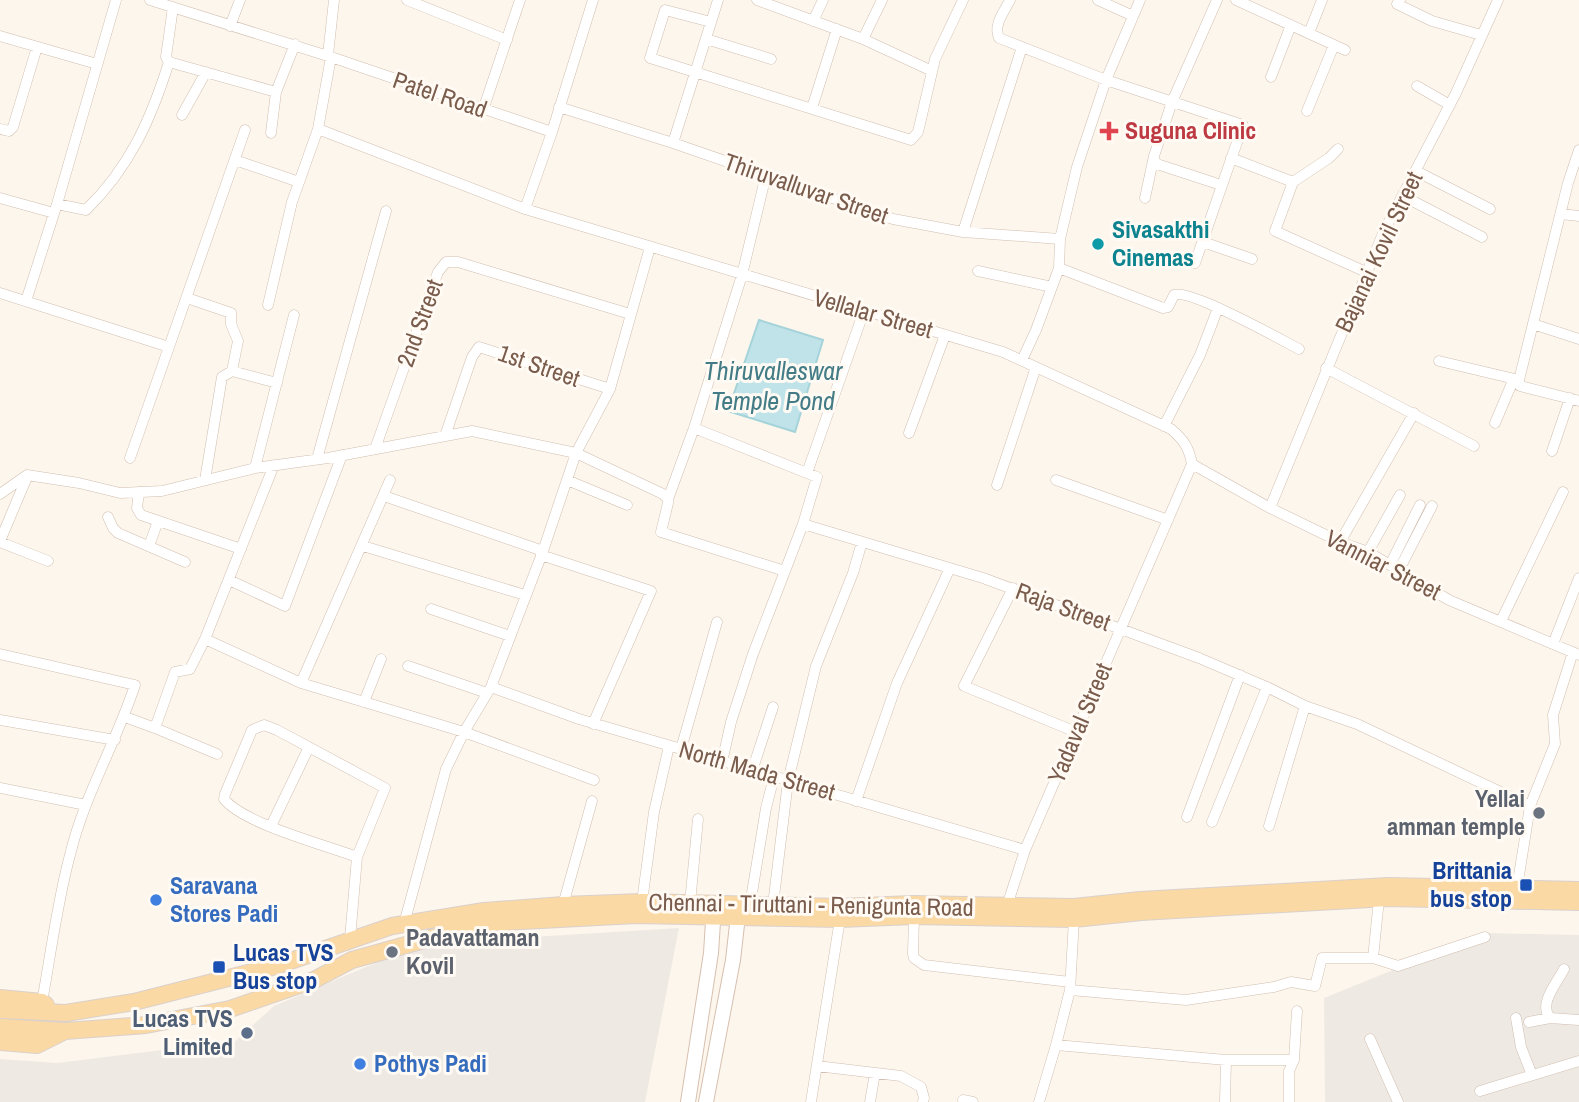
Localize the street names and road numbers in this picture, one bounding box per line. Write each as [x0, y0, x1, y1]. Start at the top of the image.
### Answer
street label: Patel Road [389, 63, 492, 125]
street label: Thiruvalluvar Street [720, 145, 893, 231]
street label: Bajanai Kovil Street [1327, 166, 1430, 337]
street label: 2nd Street [388, 274, 450, 371]
street label: Vellalar Street [810, 281, 937, 345]
street label: 1st Street [494, 336, 585, 394]
street label: Vanniar Street [1320, 521, 1447, 607]
street label: Raja Street [1012, 574, 1116, 638]
street label: Yadaval Street [1039, 657, 1119, 788]
street label: North Mada Street [676, 732, 839, 808]
street label: Chennai - Tiruttani - Renigunta Road [648, 885, 974, 923]

